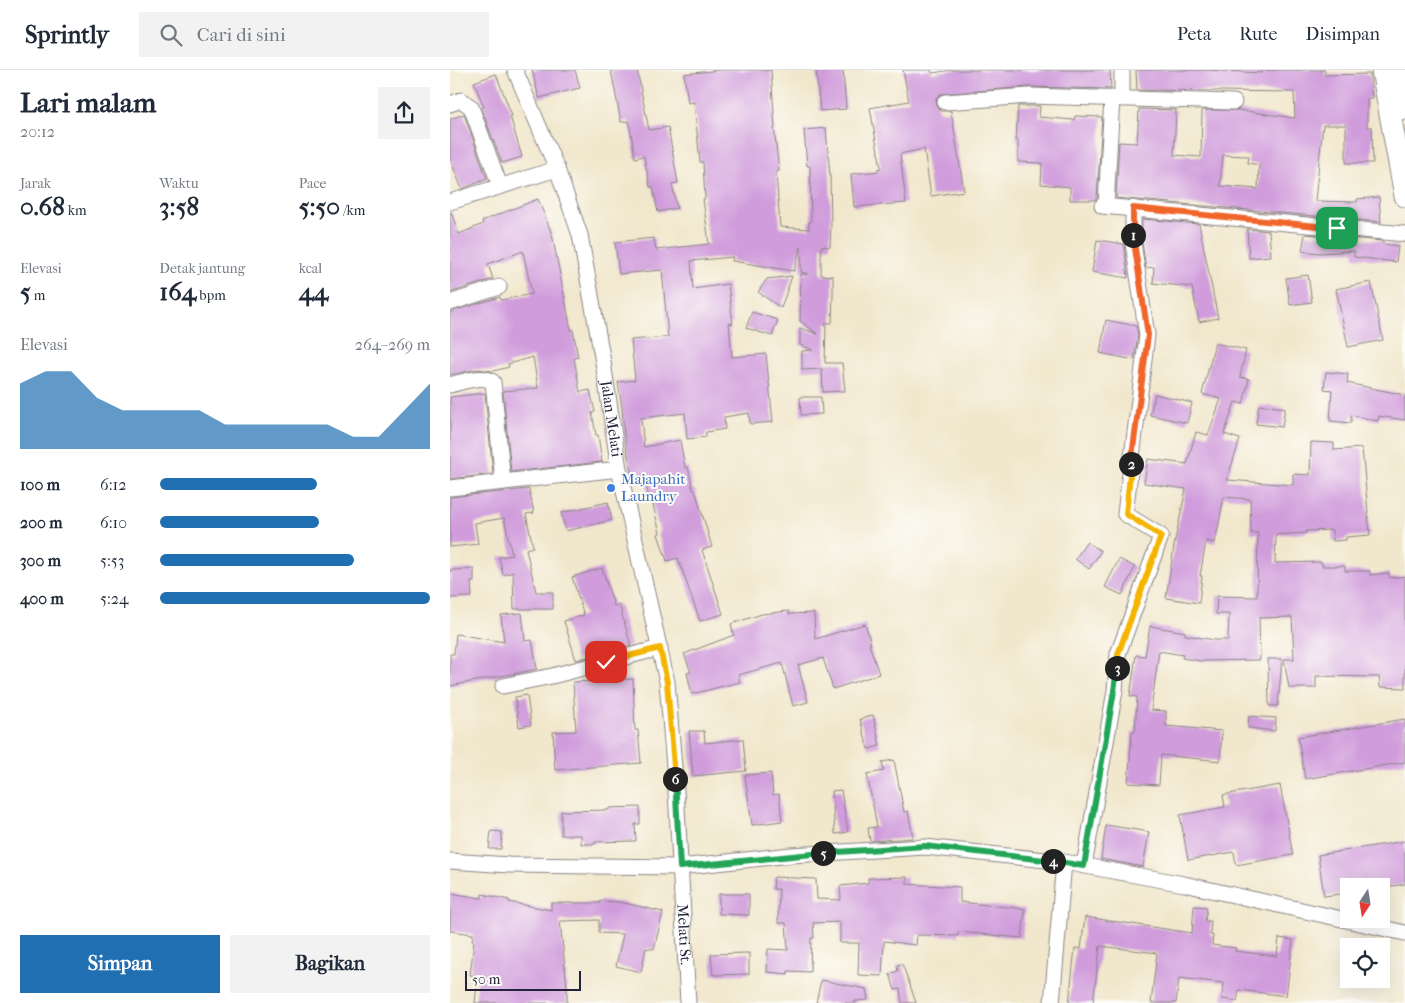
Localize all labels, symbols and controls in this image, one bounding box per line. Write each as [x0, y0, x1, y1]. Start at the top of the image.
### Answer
search box [139, 12, 489, 57]
text: Sprintly [25, 21, 109, 49]
icon: search [157, 21, 185, 49]
text: Cari di sini [197, 24, 286, 46]
text: Peta [1177, 24, 1211, 45]
text: Rute [1239, 24, 1277, 45]
text: Disimpan [1305, 24, 1380, 45]
text: Lari malam [20, 86, 156, 119]
button: share [378, 87, 430, 139]
text: 20:12 [20, 122, 55, 141]
text: Jarak [20, 175, 51, 192]
text: Waktu [159, 175, 199, 192]
text: Pace [299, 175, 327, 192]
text: 0.68 [20, 192, 65, 221]
text: 3:58 [159, 192, 199, 221]
text: 5:50 [299, 192, 340, 221]
text: km [65, 202, 87, 219]
text: /km [340, 202, 365, 219]
pin [1316, 207, 1358, 249]
icon: arrive [1323, 214, 1351, 242]
pin: 1 [1120, 222, 1146, 248]
text: 1 [1131, 227, 1136, 244]
text: Elevasi [20, 260, 62, 277]
text: Detak jantung [159, 260, 245, 277]
text: kcal [299, 260, 322, 277]
text: 5 [20, 277, 31, 306]
text: 164 [159, 277, 196, 306]
text: 44 [299, 277, 328, 306]
text: m [31, 287, 45, 304]
text: bpm [196, 287, 226, 304]
text: Elevasi [20, 335, 68, 354]
text: 264–269 m [355, 335, 430, 354]
street label: Jalan Melati [597, 378, 626, 459]
pin: 2 [1118, 452, 1144, 476]
text: 2 [1128, 456, 1135, 473]
place label: Majapahit Laundry [621, 470, 686, 505]
text: 100 m [20, 475, 60, 494]
text: 6:12 [100, 475, 126, 494]
marker: Majapahit Laundry [605, 482, 617, 494]
text: 200 m [20, 513, 63, 532]
text: 6:10 [100, 513, 127, 532]
text: 300 m [20, 551, 61, 570]
text: 5:53 [100, 551, 124, 570]
text: 400 m [20, 589, 64, 608]
text: 5:24 [100, 589, 128, 608]
pin [585, 641, 627, 683]
icon: check [592, 648, 620, 676]
pin: 3 [1104, 656, 1130, 680]
text: 3 [1115, 660, 1120, 677]
pin: 6 [662, 766, 688, 792]
text: 6 [672, 771, 679, 788]
pin: 5 [810, 840, 836, 866]
text: 5 [820, 845, 827, 862]
pin: 4 [1040, 848, 1066, 874]
text: 4 [1049, 853, 1058, 870]
north arrow [1340, 878, 1390, 928]
map controls [1340, 878, 1390, 988]
street label: Melati St. [673, 903, 695, 965]
button: Simpan [20, 935, 220, 993]
button: Bagikan [230, 935, 430, 993]
button: locate [1340, 938, 1390, 988]
scale bar [465, 968, 581, 991]
text: 50 m [472, 971, 500, 988]

